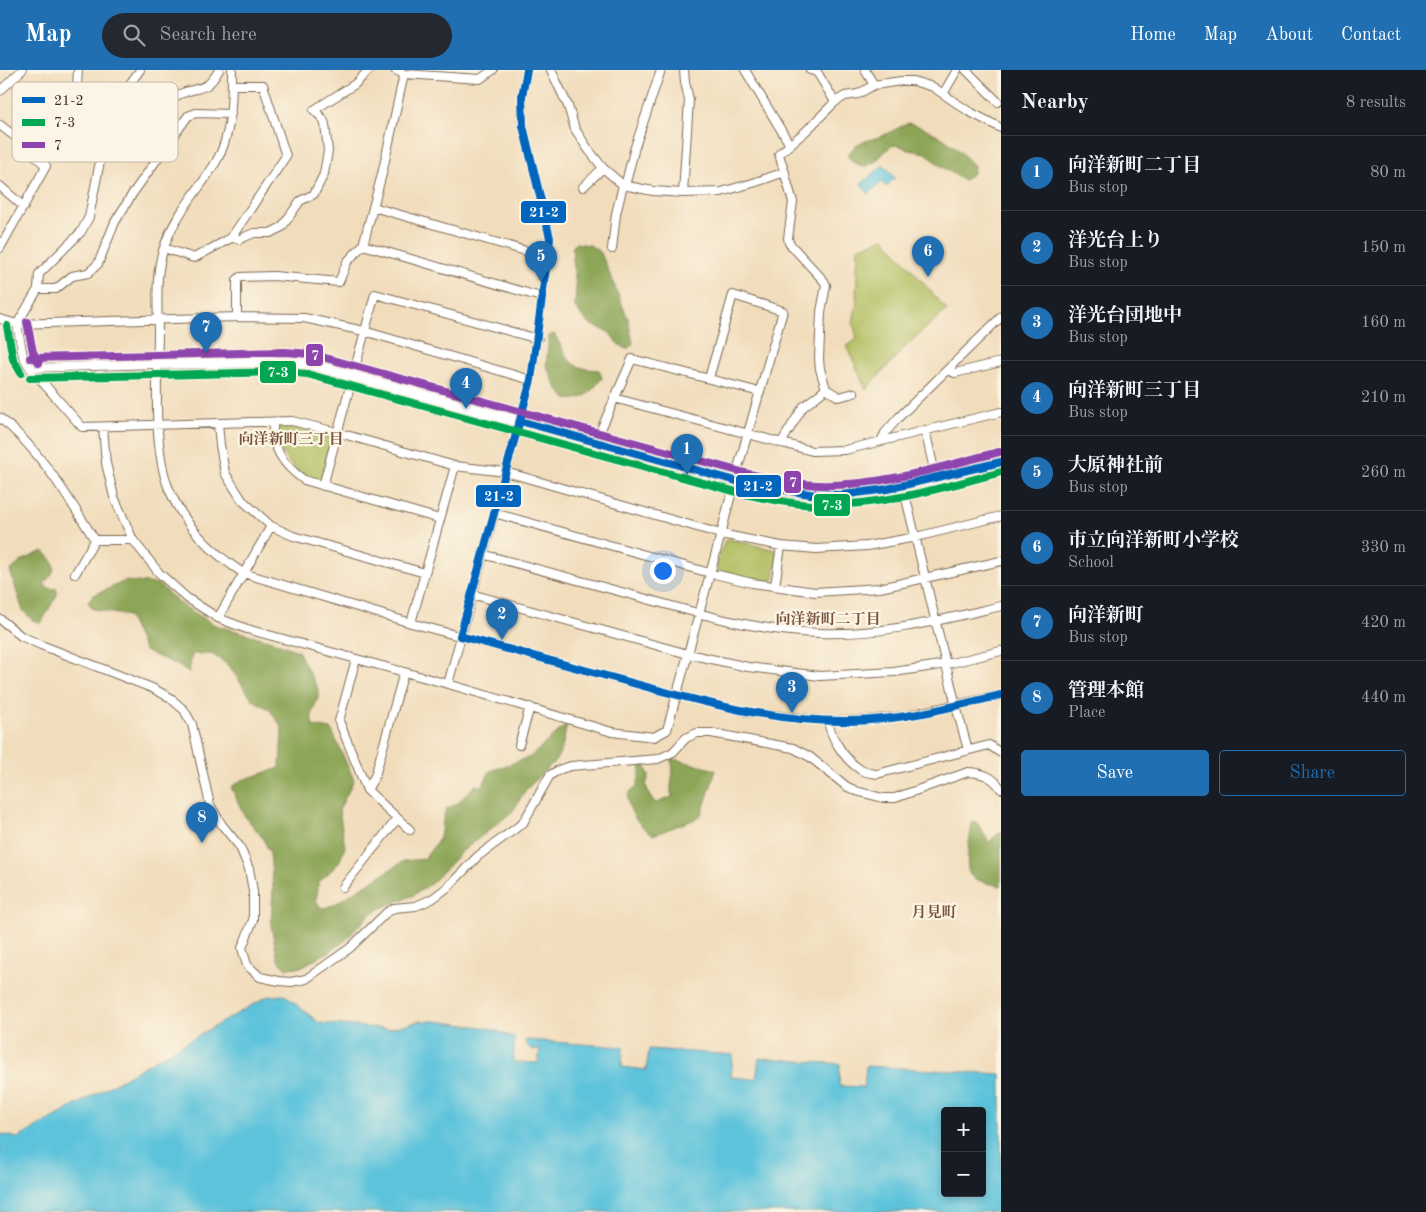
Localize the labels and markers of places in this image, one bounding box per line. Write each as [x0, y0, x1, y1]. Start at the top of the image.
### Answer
pin: 6 [912, 236, 944, 277]
pin: 5 [525, 241, 557, 282]
pin: 7 [190, 312, 222, 353]
pin: 4 [450, 368, 482, 409]
pin: 1 [671, 434, 703, 475]
pin: 2 [486, 599, 518, 640]
pin: 3 [776, 672, 808, 713]
pin: 8 [186, 802, 218, 843]

